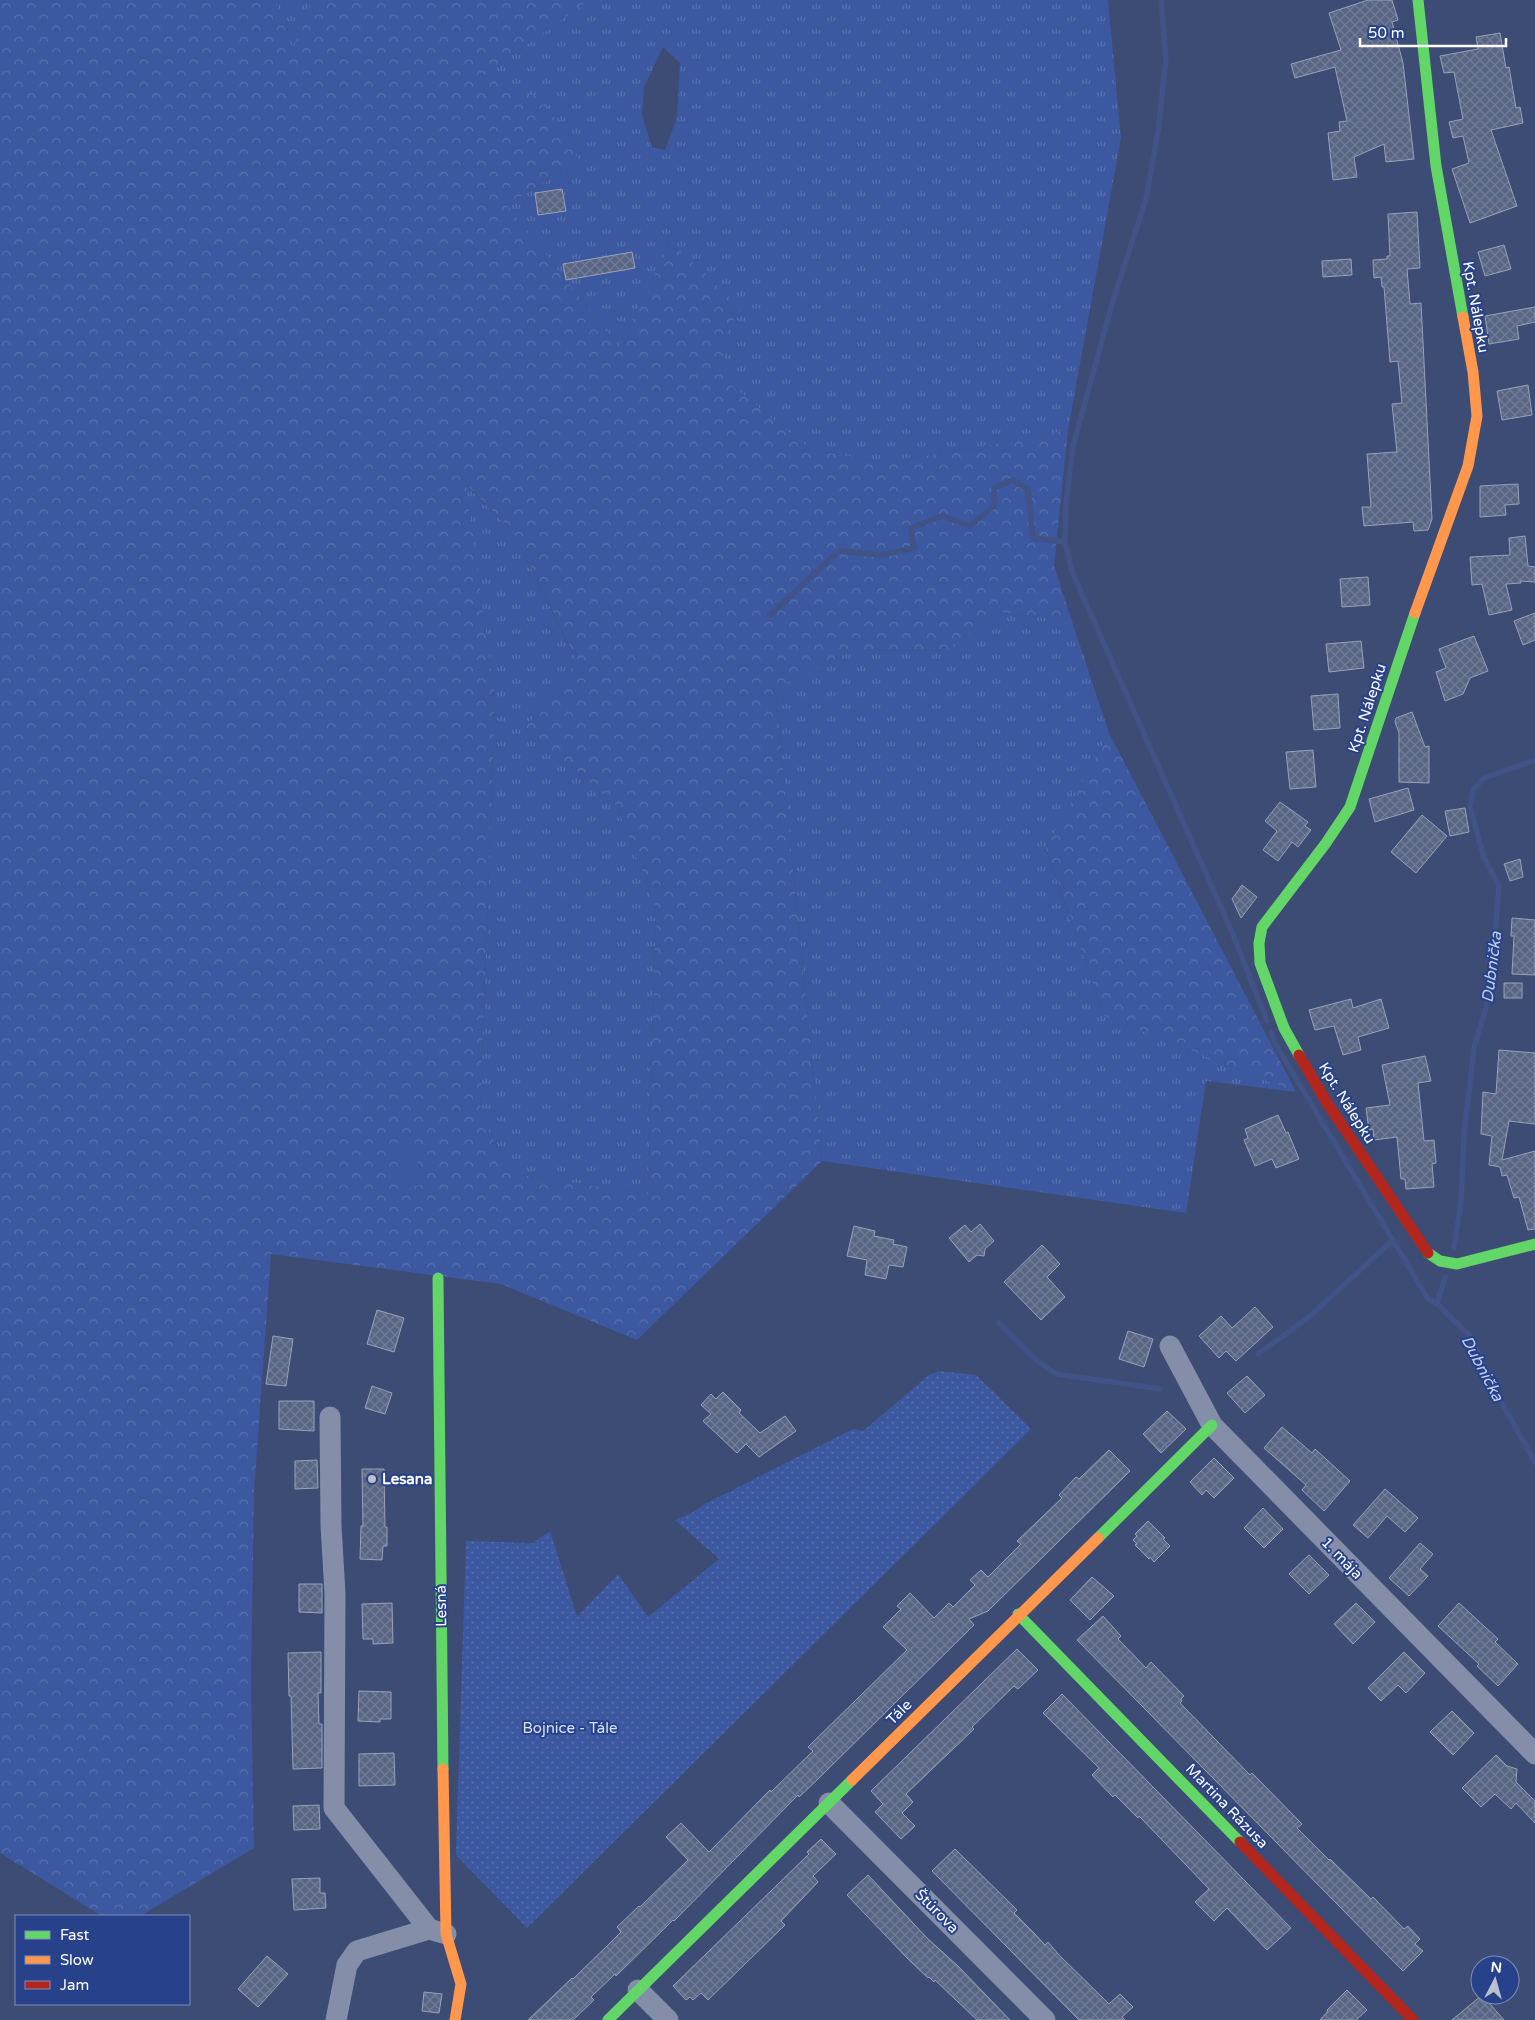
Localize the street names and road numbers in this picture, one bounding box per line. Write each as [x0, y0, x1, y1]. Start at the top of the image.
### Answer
street label: Kpt. Nálepku [1459, 260, 1493, 354]
street label: Kpt. Nálepku [1344, 661, 1390, 755]
street label: Kpt. Nálepku [1315, 1059, 1379, 1147]
street label: 1. mája [1318, 1533, 1366, 1583]
street label: Lesná [432, 1585, 450, 1627]
street label: Tále [883, 1696, 915, 1728]
street label: Martina Rázusa [1182, 1760, 1272, 1852]
street label: Štúrova [911, 1885, 963, 1937]

